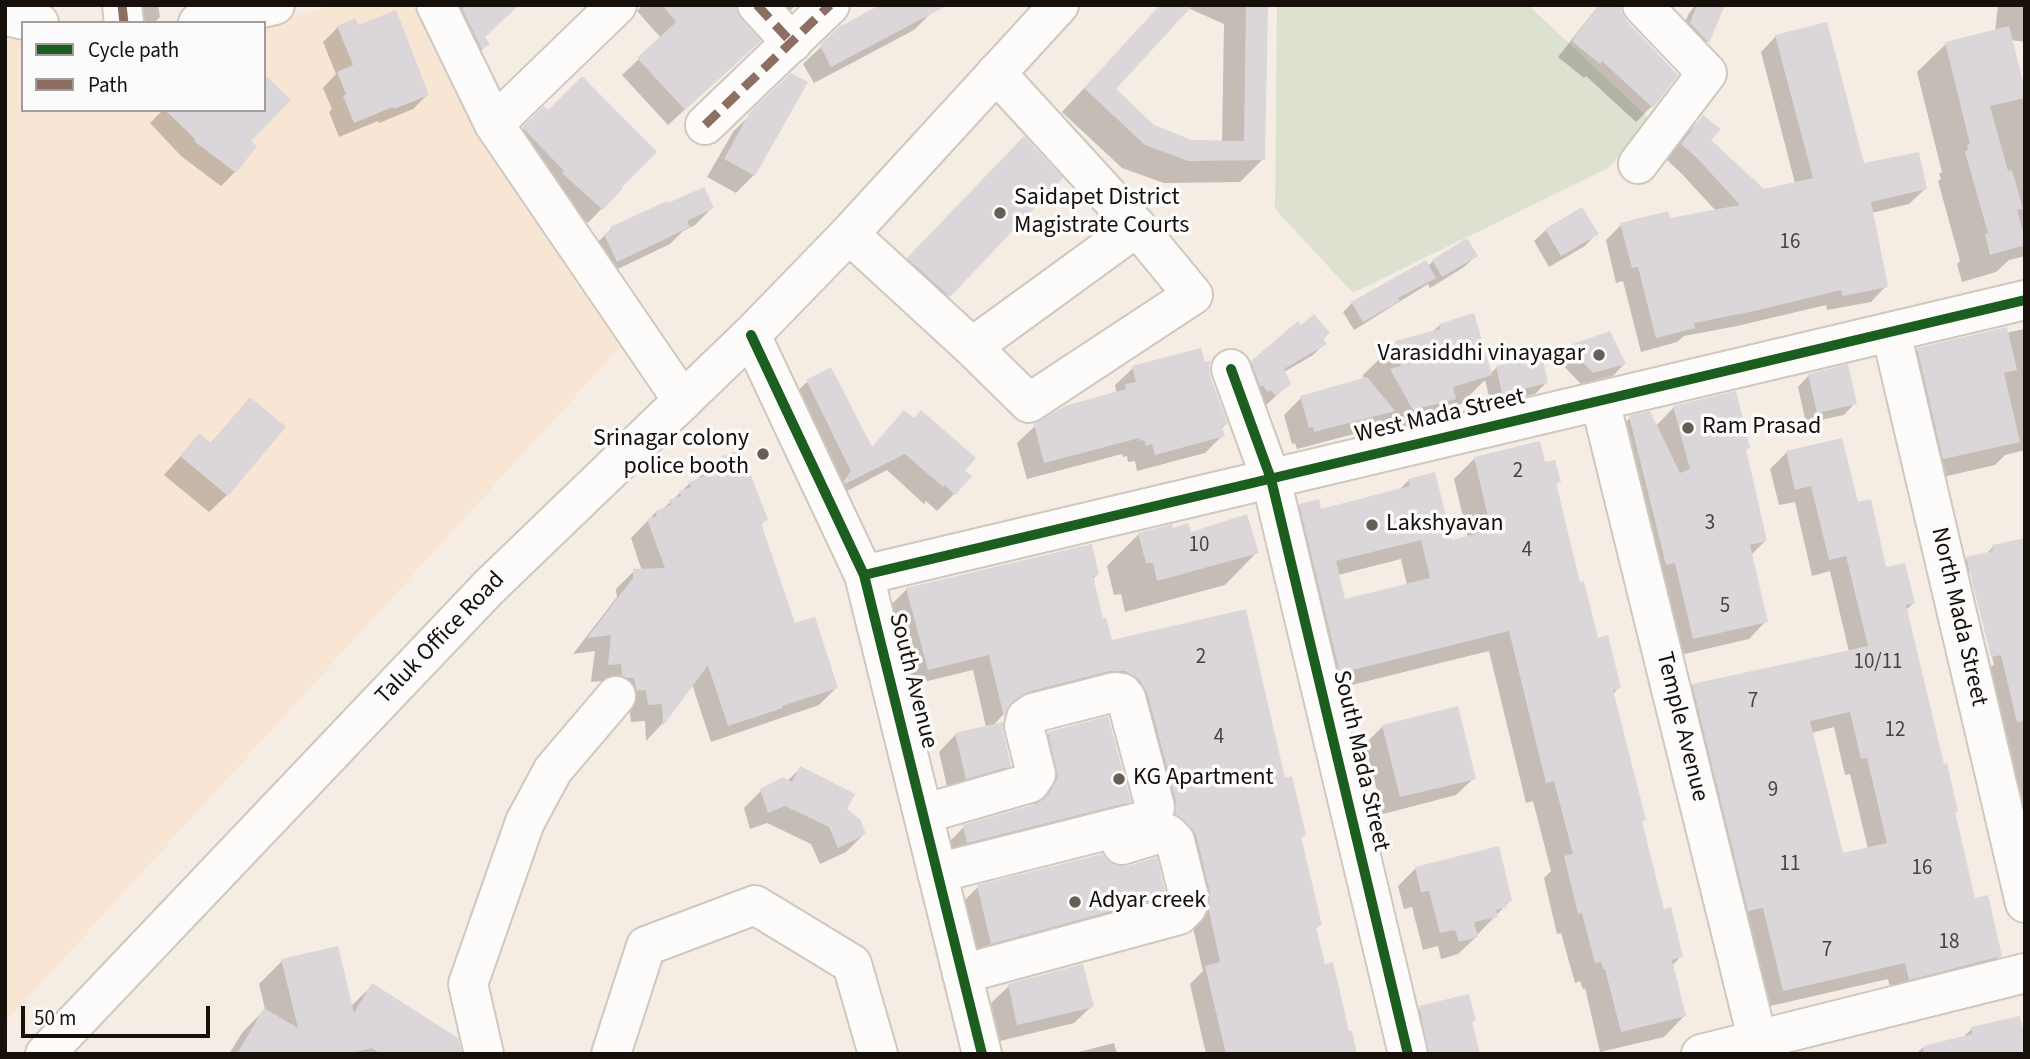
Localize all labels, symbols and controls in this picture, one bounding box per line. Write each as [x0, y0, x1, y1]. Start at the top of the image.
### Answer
legend [21, 21, 266, 112]
text: Cycle path [88, 35, 179, 65]
text: Path [88, 70, 128, 100]
place label: Saidapet District Magistrate Courts [1014, 185, 1189, 241]
marker: Saidapet District Magistrate Courts [992, 205, 1008, 221]
house number: 16 [1780, 230, 1800, 256]
place label: Varasiddhi vinayagar [1378, 341, 1585, 369]
marker: Varasiddhi vinayagar [1591, 347, 1607, 363]
street label: West Mada Street [1352, 383, 1528, 451]
place label: Ram Prasad [1702, 414, 1821, 442]
marker: Ram Prasad [1680, 420, 1696, 436]
place label: Srinagar colony police booth [593, 426, 749, 482]
marker: Srinagar colony police booth [755, 446, 771, 462]
house number: 2 [1513, 459, 1523, 485]
place label: Lakshyavan [1386, 511, 1504, 539]
house number: 3 [1705, 511, 1715, 537]
marker: Lakshyavan [1364, 517, 1380, 533]
street label: North Mada Street [1923, 525, 1993, 709]
house number: 10 [1189, 533, 1209, 559]
house number: 4 [1522, 538, 1532, 564]
street label: Taluk Office Road [370, 567, 512, 711]
house number: 5 [1720, 594, 1730, 620]
street label: South Avenue [881, 610, 943, 752]
house number: 2 [1196, 645, 1206, 671]
street label: Temple Avenue [1648, 649, 1714, 805]
house number: 10/11 [1853, 650, 1903, 676]
street label: South Mada Street [1325, 668, 1395, 854]
house number: 7 [1748, 689, 1758, 715]
house number: 12 [1885, 718, 1905, 744]
house number: 4 [1214, 725, 1224, 751]
place label: KG Apartment [1133, 765, 1274, 793]
marker: KG Apartment [1111, 771, 1127, 787]
house number: 9 [1768, 778, 1778, 804]
house number: 11 [1780, 852, 1800, 878]
house number: 16 [1912, 856, 1932, 882]
place label: Adyar creek [1089, 888, 1206, 916]
marker: Adyar creek [1067, 894, 1083, 910]
house number: 18 [1939, 930, 1959, 956]
house number: 7 [1822, 938, 1832, 964]
scale bar [24, 992, 214, 1036]
text: 50 m [34, 1003, 76, 1033]

